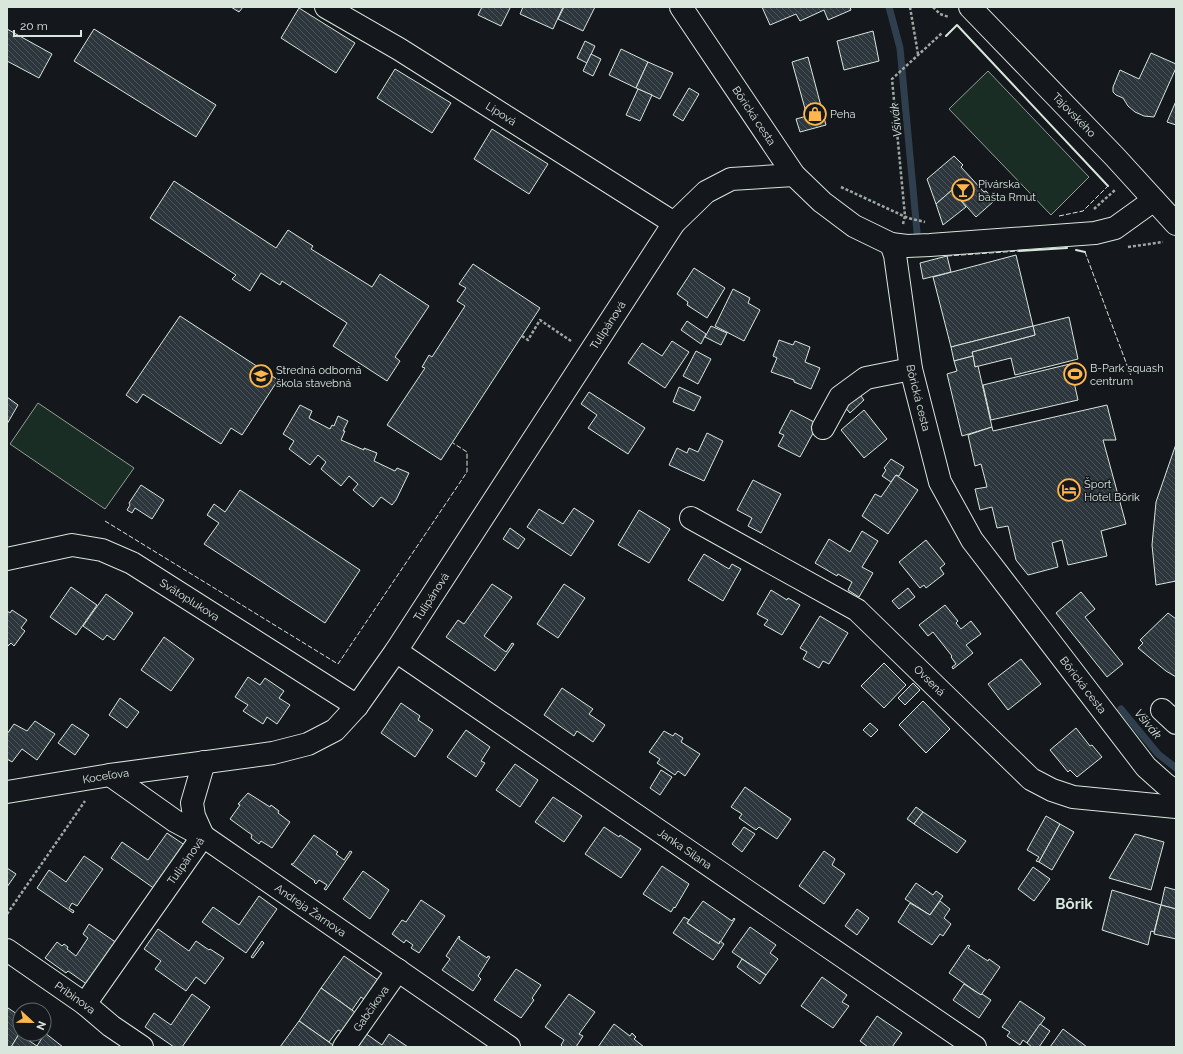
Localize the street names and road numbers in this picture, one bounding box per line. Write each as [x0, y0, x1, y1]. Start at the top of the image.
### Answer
street label: Bôrická cesta [729, 84, 778, 148]
street label: Tajovského [1050, 90, 1098, 140]
street label: Lipová [483, 99, 519, 129]
street label: Tulipánová [588, 299, 629, 352]
street label: Bôrická cesta [903, 364, 933, 433]
street label: Tulipánová [411, 570, 452, 624]
street label: Svätoplukova [157, 576, 222, 624]
street label: Bôrická cesta [1057, 654, 1109, 716]
street label: Ovsená [911, 663, 947, 699]
street label: Koceľova [82, 767, 130, 786]
street label: Janka Silana [655, 826, 714, 872]
street label: Tulipánová [165, 835, 207, 887]
street label: Andreja Žarnova [272, 882, 348, 940]
street label: Pribinova [52, 979, 98, 1017]
street label: Gabčíkova [351, 983, 392, 1034]

